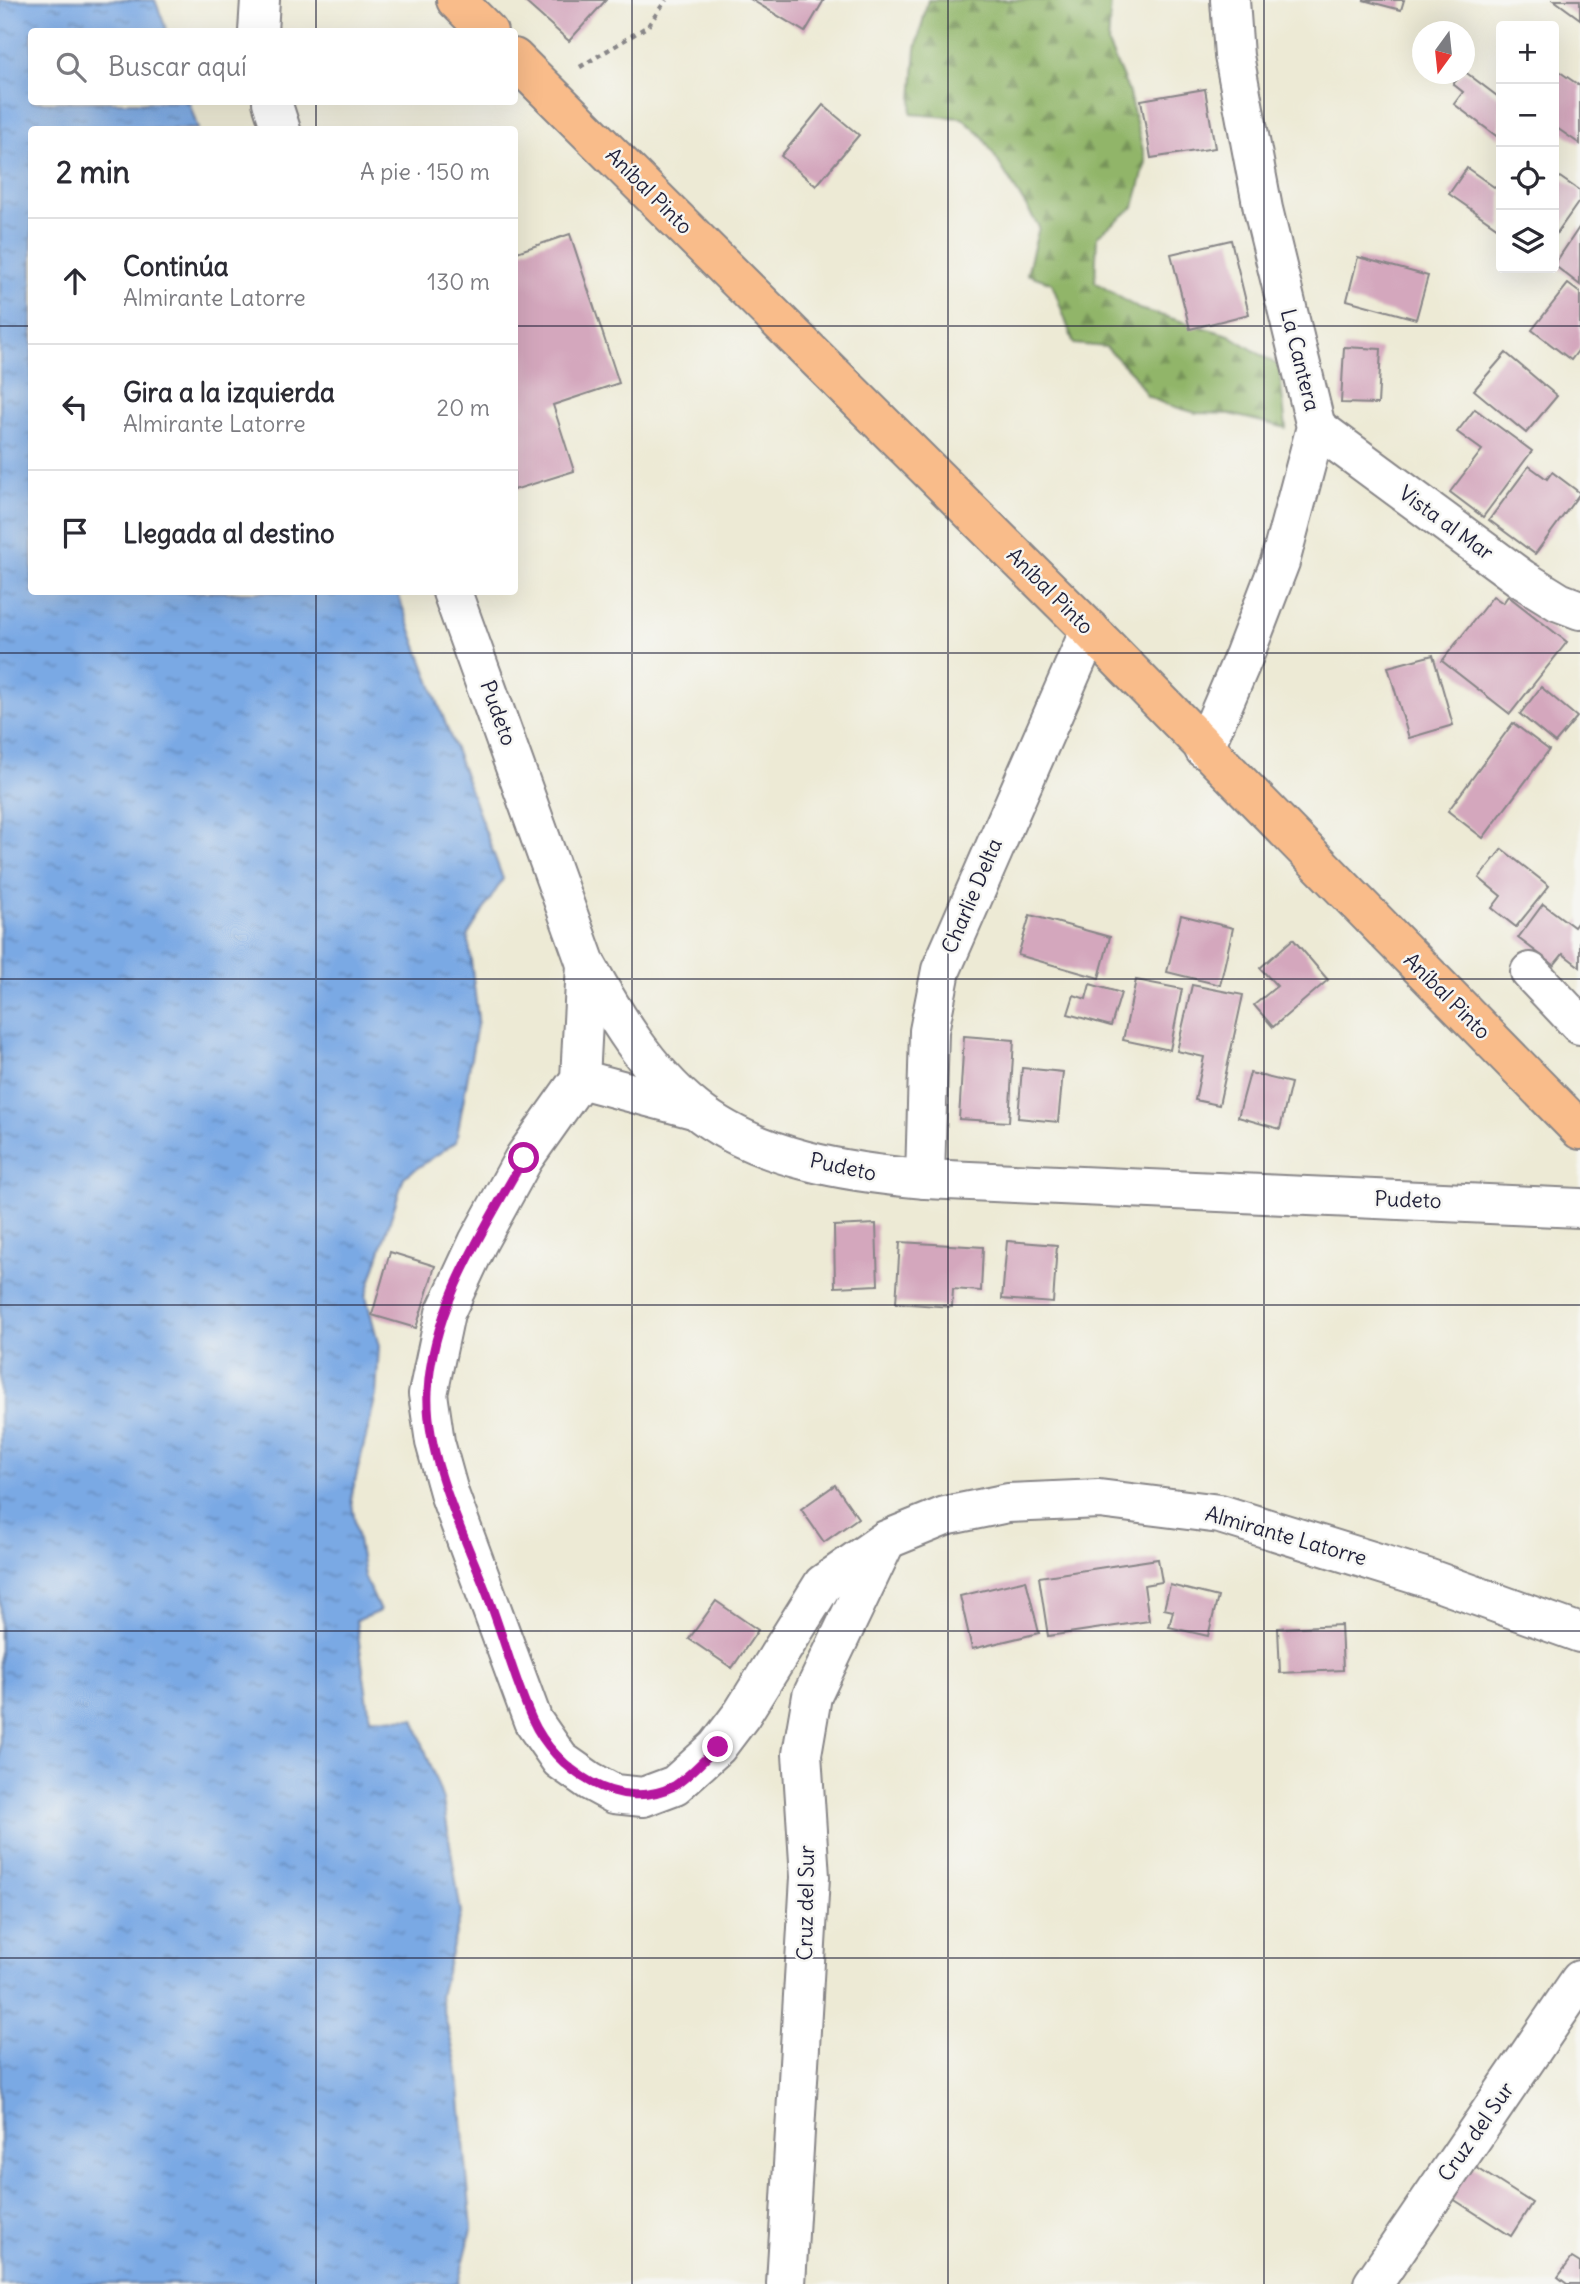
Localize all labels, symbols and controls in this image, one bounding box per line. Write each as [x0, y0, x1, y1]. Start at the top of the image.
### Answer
north arrow [1412, 21, 1475, 84]
map controls [1496, 21, 1559, 273]
button: + [1496, 21, 1559, 84]
search box [28, 28, 518, 105]
icon: search [52, 48, 90, 86]
text: Buscar aquí [108, 50, 247, 83]
button: − [1496, 84, 1559, 147]
street label: Aníbal Pinto [600, 142, 698, 240]
button: locate [1496, 147, 1559, 210]
text: 2 min [56, 153, 130, 191]
text: A pie · 150 m [360, 157, 490, 186]
button: layers [1496, 210, 1559, 273]
text: Continúa [123, 250, 229, 283]
icon: ahead [56, 262, 94, 300]
text: 130 m [427, 267, 490, 296]
text: Almirante Latorre [123, 283, 306, 312]
street label: La Cantera [1275, 306, 1326, 414]
text: Gira a la izquierda [123, 376, 335, 409]
icon: left [56, 388, 94, 426]
text: 20 m [437, 393, 490, 422]
text: Almirante Latorre [123, 409, 306, 438]
street label: Vista al Mar [1394, 479, 1499, 566]
icon: arrive [56, 514, 94, 552]
text: Llegada al destino [123, 517, 335, 550]
street label: Aníbal Pinto [1001, 542, 1099, 640]
street label: Pudeto [474, 677, 523, 749]
street label: Charlie Delta [935, 834, 1008, 957]
street label: Aníbal Pinto [1398, 947, 1496, 1045]
route start [508, 1142, 539, 1173]
street label: Pudeto [807, 1146, 879, 1187]
street label: Pudeto [1374, 1185, 1442, 1214]
street label: Almirante Latorre [1202, 1500, 1370, 1571]
route end [702, 1731, 733, 1762]
street label: Cruz del Sur [791, 1845, 820, 1961]
street label: Cruz del Sur [1431, 2076, 1520, 2187]

